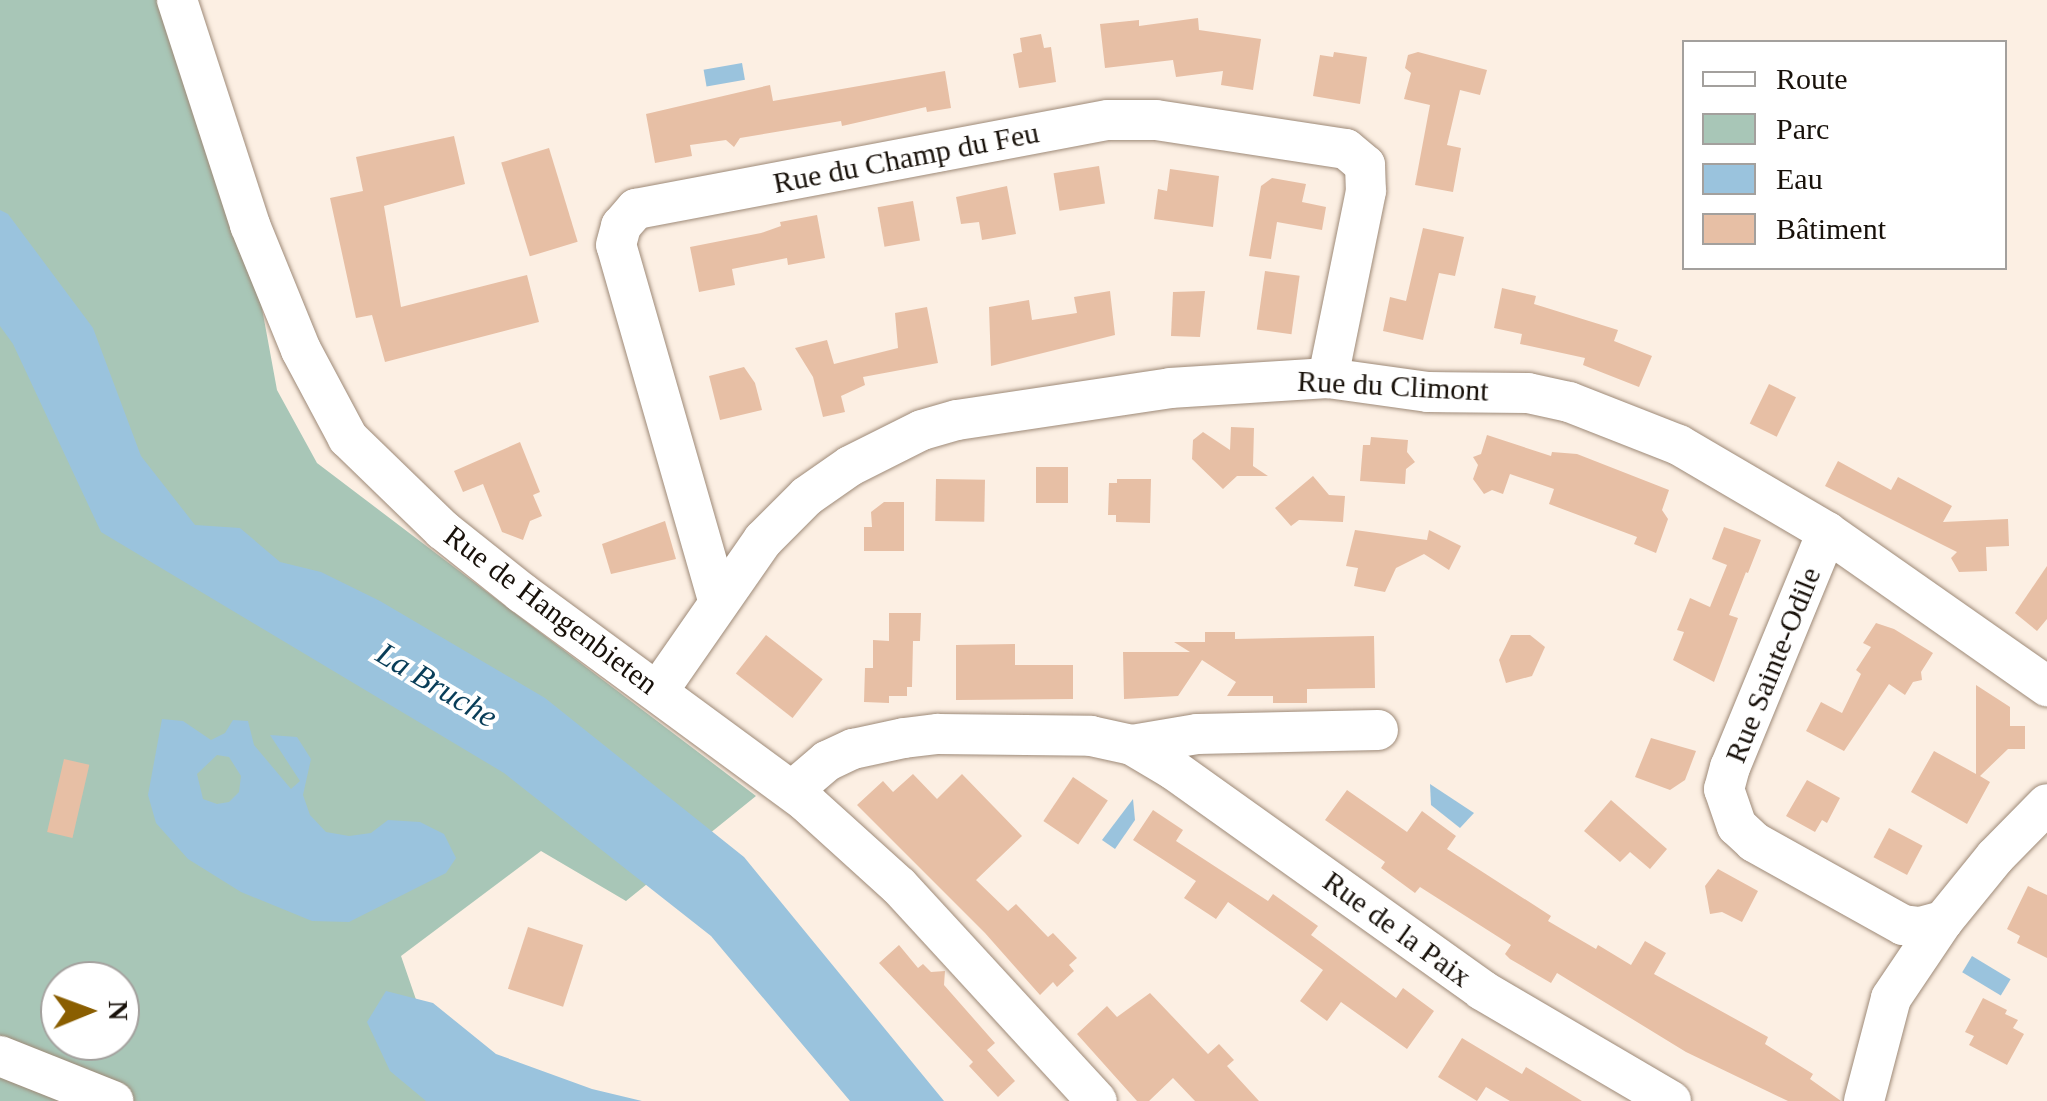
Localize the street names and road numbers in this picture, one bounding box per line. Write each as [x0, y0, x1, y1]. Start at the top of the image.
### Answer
street label: Rue du Champ du Feu [770, 115, 1042, 201]
street label: Rue du Climont [1296, 363, 1490, 409]
street label: Rue de Hangenbieten [437, 518, 665, 702]
street label: Rue Sainte-Odile [1717, 562, 1829, 768]
street label: Rue de la Paix [1316, 863, 1478, 995]

